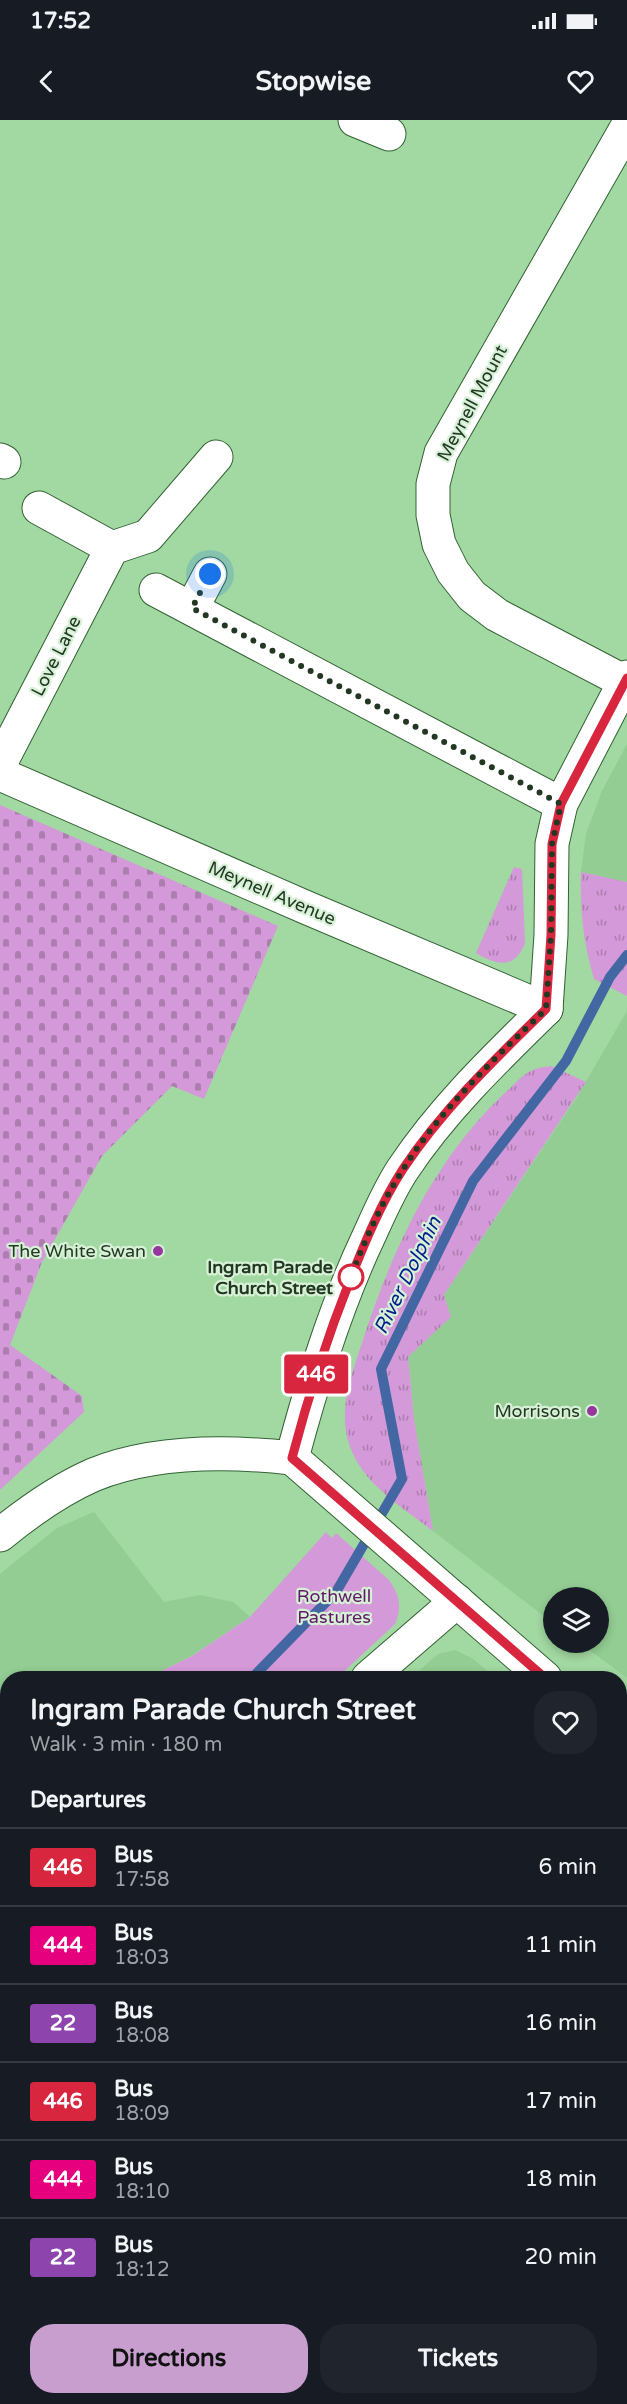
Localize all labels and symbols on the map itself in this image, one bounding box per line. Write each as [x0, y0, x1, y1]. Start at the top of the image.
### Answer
street label: Meynell Mount [432, 341, 512, 465]
your location [195, 559, 225, 589]
street label: Love Lane [26, 612, 86, 700]
street label: Meynell Avenue [205, 856, 339, 930]
water label: River Dolphin [369, 1212, 447, 1338]
place label: The White Swan [8, 1240, 146, 1262]
marker: The White Swan [151, 1244, 165, 1258]
place label: Ingram Parade Church Street [207, 1256, 333, 1299]
marker: Ingram Parade Church Street [338, 1264, 364, 1290]
line badge: 446 [282, 1354, 350, 1394]
place label: Morrisons [494, 1400, 580, 1422]
marker: Morrisons [585, 1404, 599, 1418]
park label: Rothwell Pastures [297, 1585, 371, 1628]

